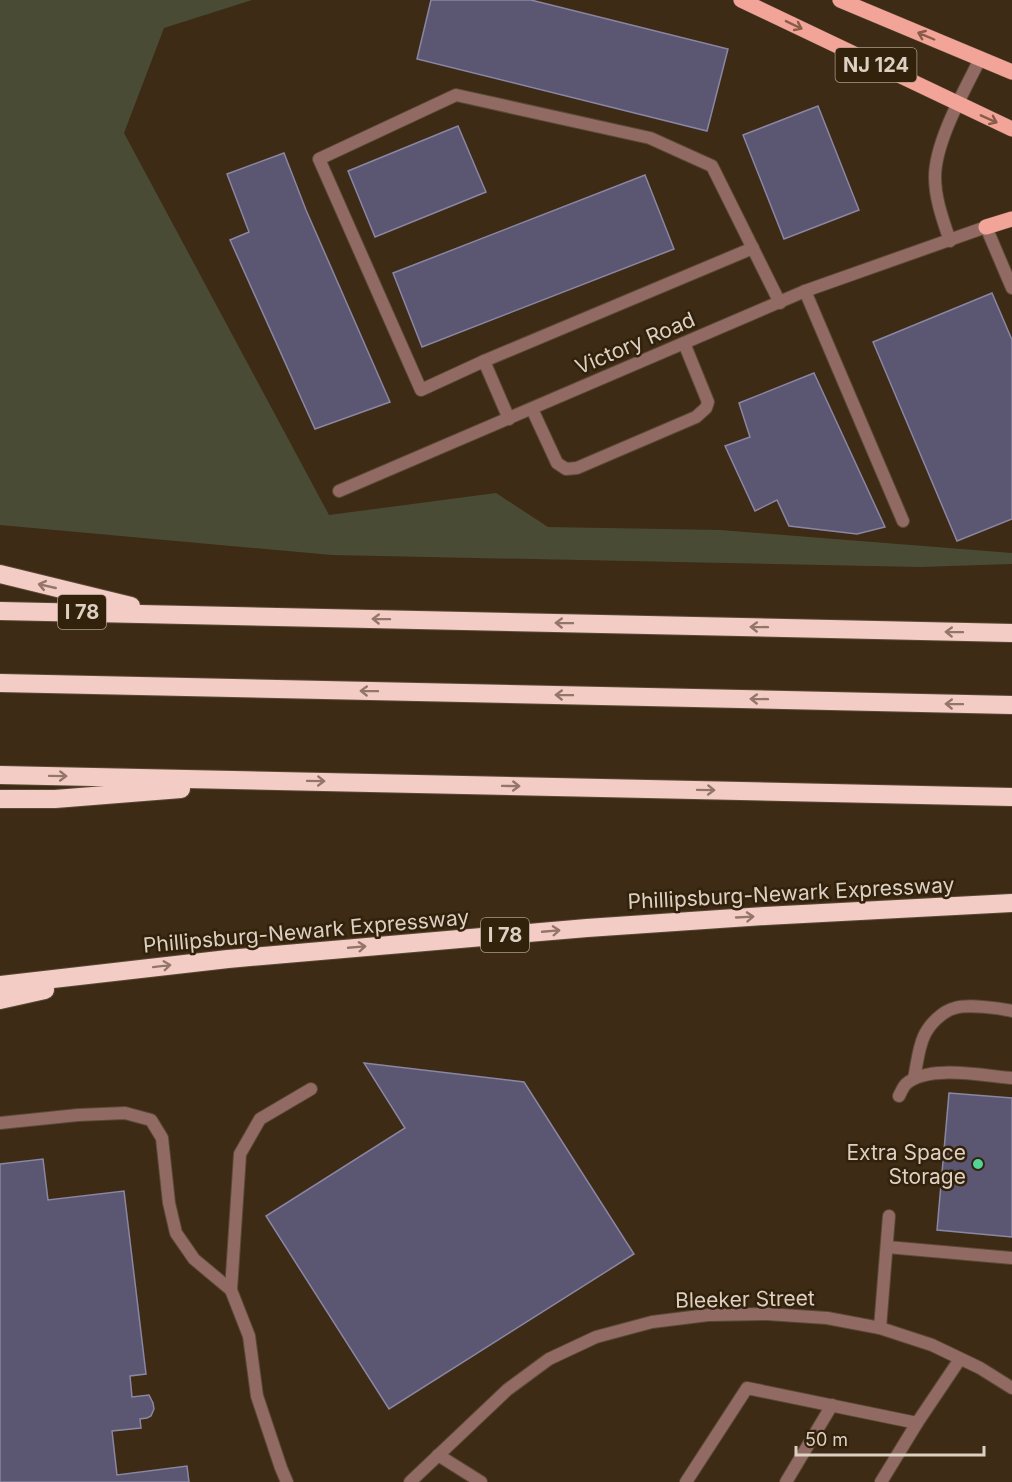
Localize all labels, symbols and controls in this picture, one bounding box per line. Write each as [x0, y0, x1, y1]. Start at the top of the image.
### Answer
one-way arrow [785, 20, 803, 32]
one-way arrow [917, 30, 936, 41]
road number: NJ 124 [836, 48, 916, 82]
one-way arrow [979, 113, 997, 125]
street label: Victory Road [571, 307, 699, 379]
one-way arrow [38, 579, 57, 591]
road number: I 78 [58, 595, 106, 629]
one-way arrow [371, 613, 391, 625]
one-way arrow [554, 617, 574, 629]
one-way arrow [749, 622, 769, 633]
one-way arrow [944, 626, 964, 637]
one-way arrow [359, 685, 379, 697]
one-way arrow [554, 689, 574, 701]
one-way arrow [749, 694, 769, 705]
one-way arrow [944, 698, 964, 709]
one-way arrow [48, 770, 68, 782]
one-way arrow [306, 776, 326, 787]
one-way arrow [501, 780, 521, 791]
one-way arrow [696, 784, 716, 796]
street label: Phillipsburg-Newark Expressway [627, 872, 955, 914]
street label: Phillipsburg-Newark Expressway [142, 904, 470, 958]
one-way arrow [735, 911, 755, 922]
road number: I 78 [481, 918, 529, 952]
one-way arrow [540, 925, 560, 936]
one-way arrow [346, 941, 366, 952]
one-way arrow [152, 961, 172, 972]
place label: Extra Space Storage [846, 1140, 966, 1189]
marker: Extra Space Storage [971, 1157, 985, 1171]
street label: Bleeker Street [675, 1285, 815, 1313]
scale bar [796, 1419, 984, 1457]
text: 50 m [805, 1429, 848, 1450]

